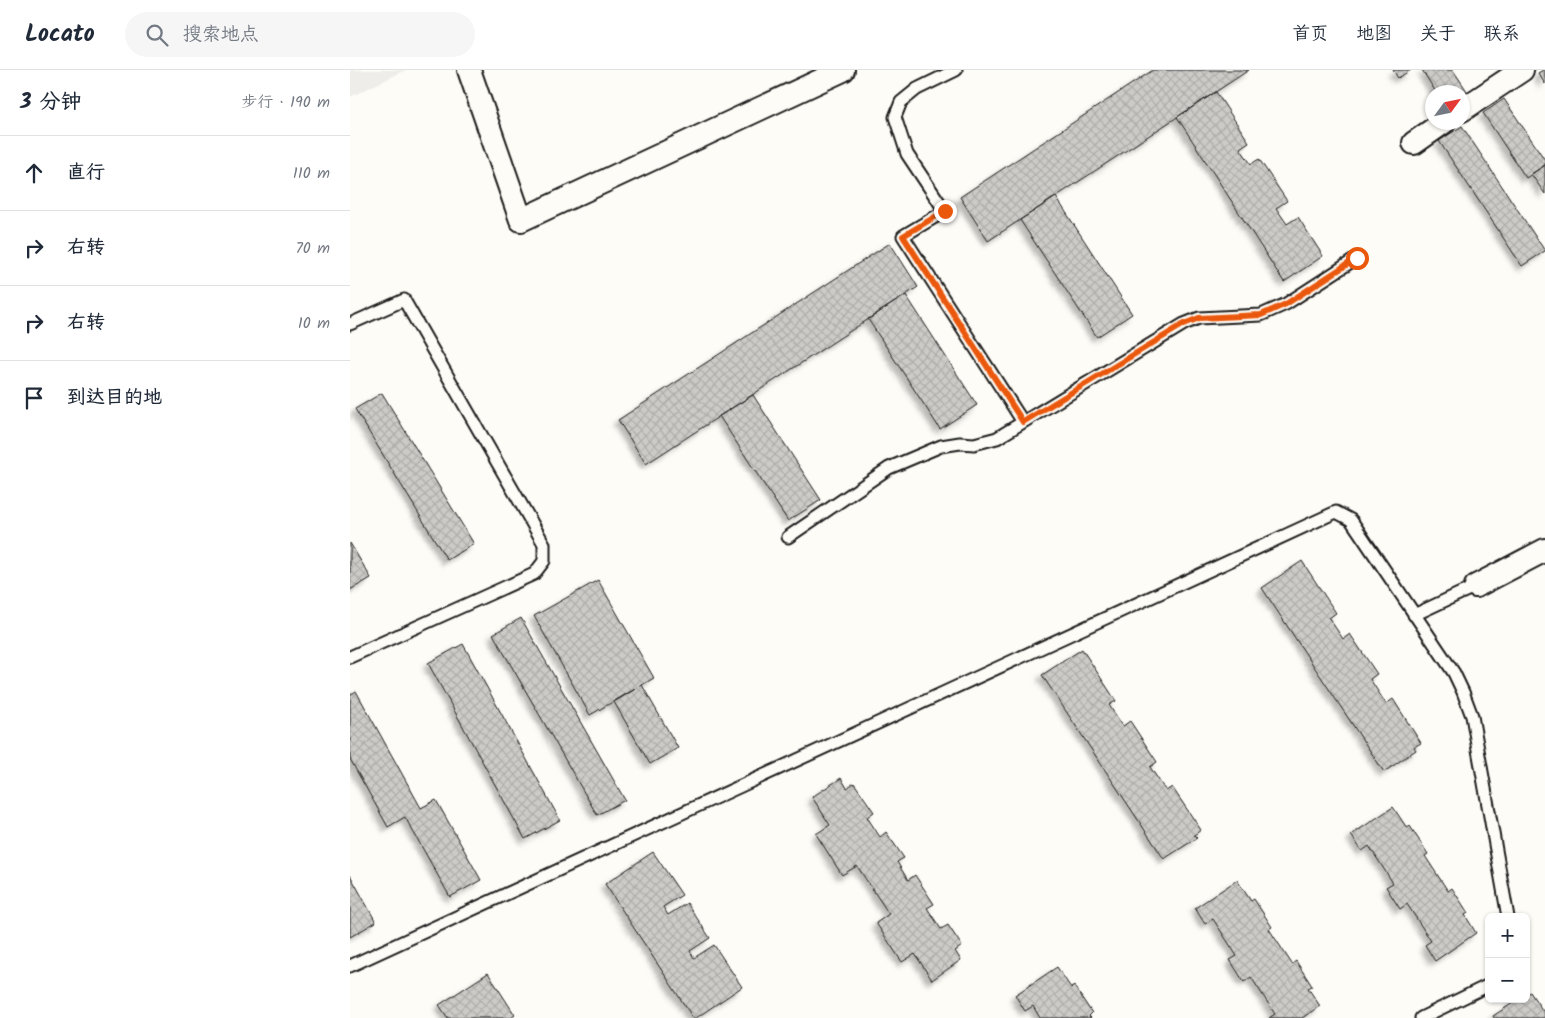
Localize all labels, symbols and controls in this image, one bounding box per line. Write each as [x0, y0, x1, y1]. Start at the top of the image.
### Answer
search box [125, 12, 475, 57]
text: Locato [25, 15, 95, 54]
text: 搜索地点 [183, 20, 259, 50]
text: 首页 [1292, 20, 1328, 49]
text: 地图 [1356, 20, 1392, 49]
text: 关于 [1420, 20, 1456, 49]
text: 联系 [1484, 20, 1520, 49]
icon: search [143, 21, 171, 49]
north arrow [1425, 85, 1470, 130]
text: 3 分钟 [20, 86, 82, 119]
text: 步行 · 190 m [241, 90, 330, 115]
text: 直行 [67, 158, 105, 188]
icon: ahead [20, 159, 48, 187]
text: 110 m [293, 161, 330, 186]
route end [934, 200, 957, 223]
text: 右转 [67, 233, 105, 263]
icon: right [20, 234, 48, 262]
text: 70 m [295, 236, 330, 261]
route start [1346, 247, 1369, 270]
text: 右转 [67, 308, 105, 338]
icon: right [20, 309, 48, 337]
text: 10 m [298, 311, 330, 336]
text: 到达目的地 [67, 383, 162, 413]
icon: arrive [20, 384, 48, 412]
map controls [1485, 913, 1530, 1003]
button: + [1485, 913, 1530, 958]
button: − [1485, 958, 1530, 1003]

